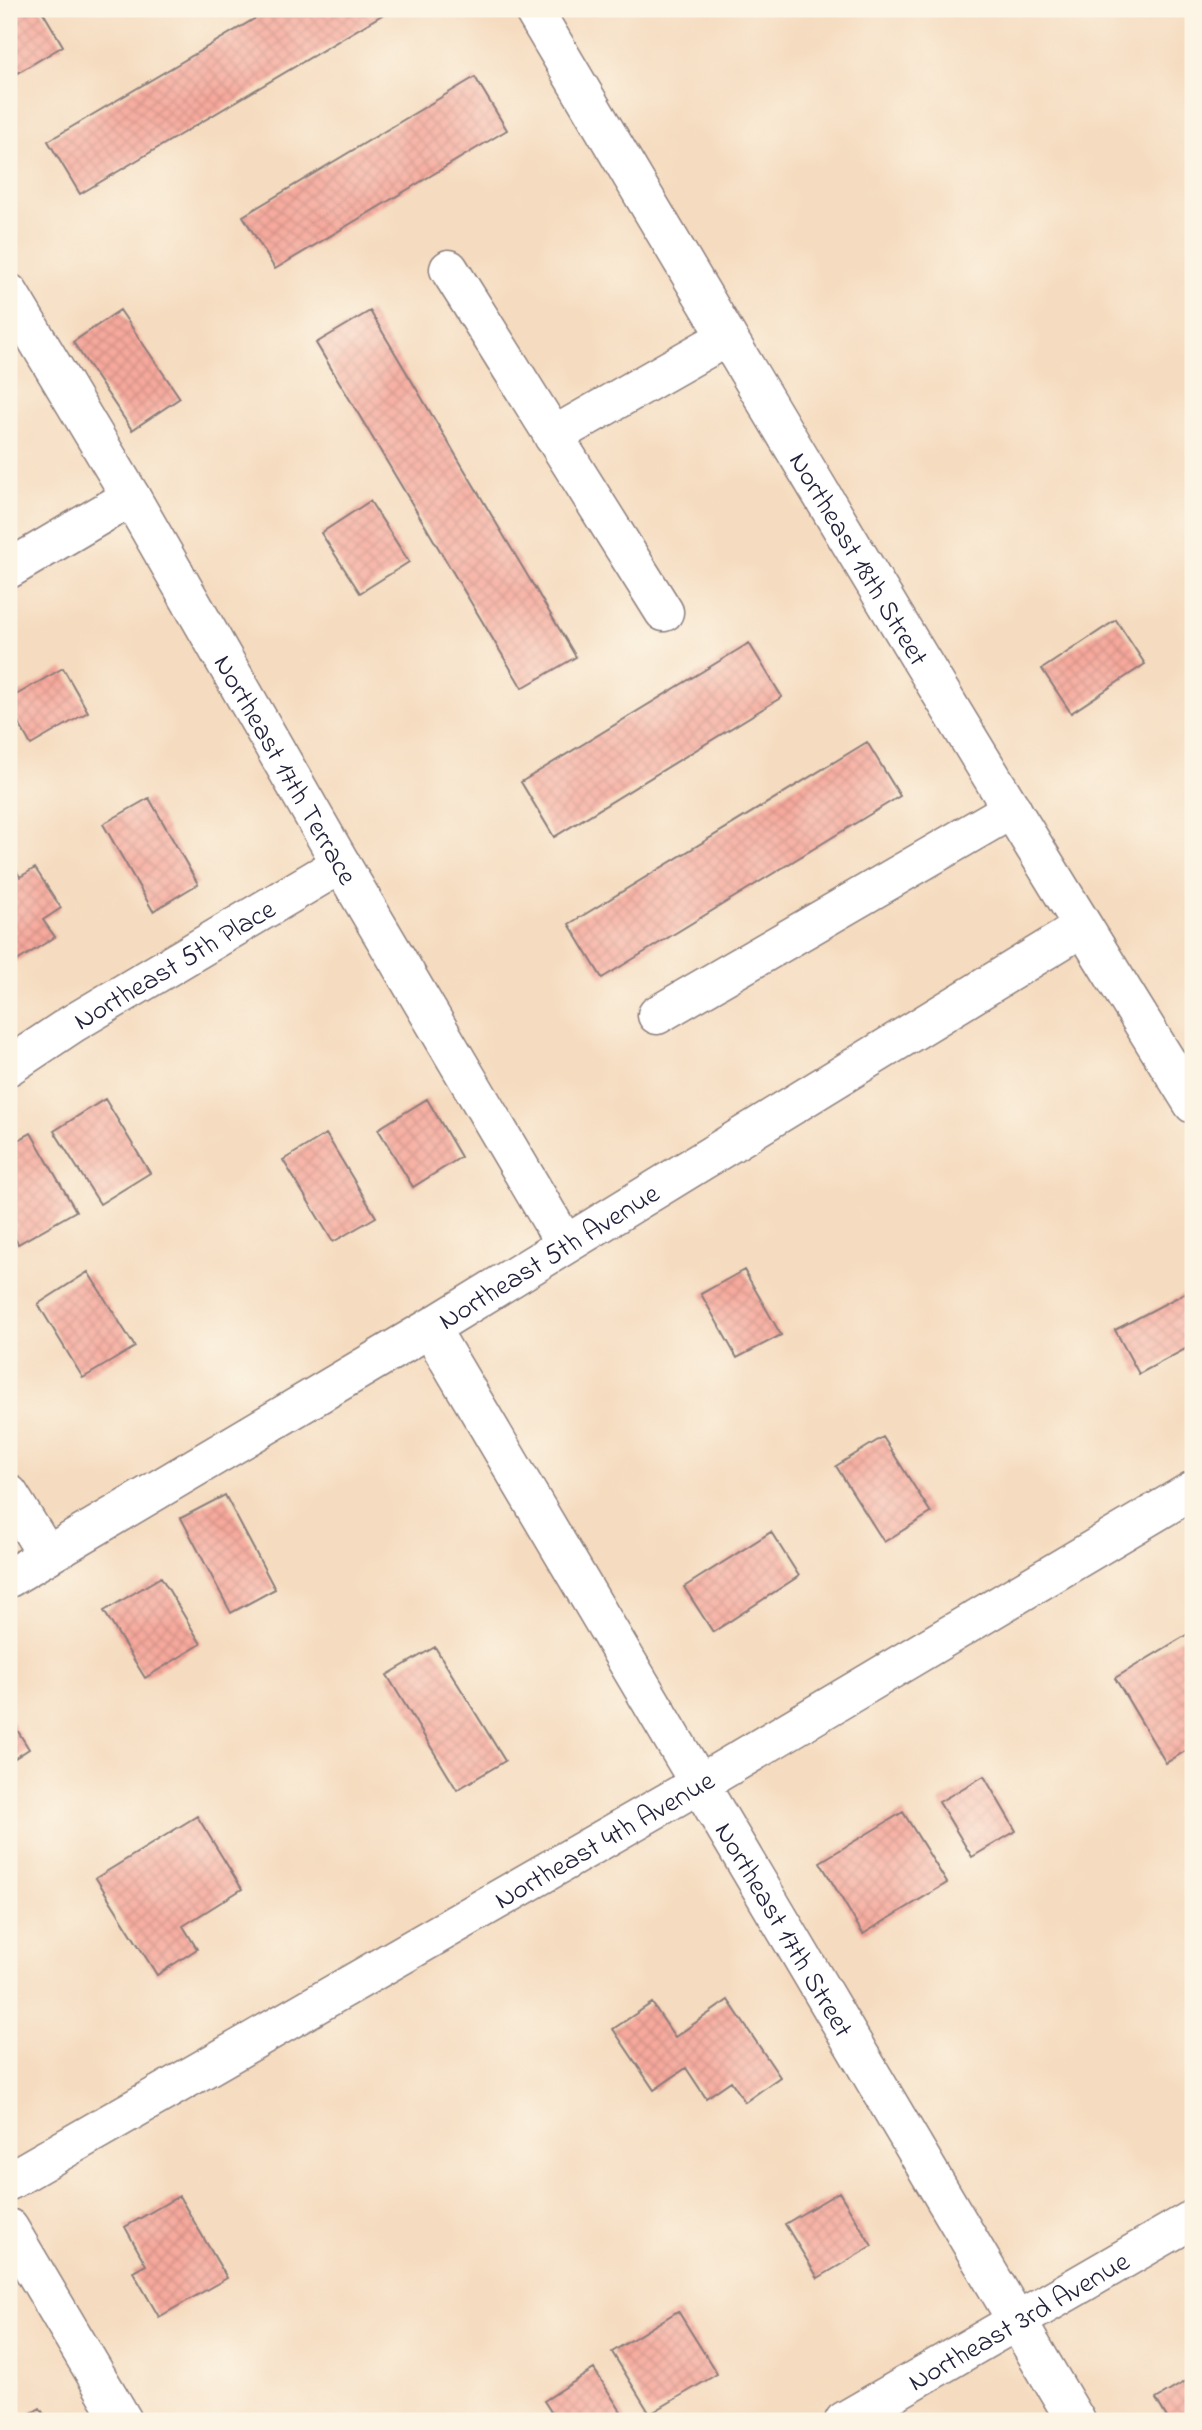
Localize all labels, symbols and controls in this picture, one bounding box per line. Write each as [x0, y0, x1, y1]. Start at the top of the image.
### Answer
street label: Northeast 18th Street [777, 445, 937, 675]
street label: Northeast 17th Terrace [201, 648, 366, 894]
street label: Northeast 5th Place [67, 890, 284, 1043]
street label: Northeast 5th Avenue [431, 1175, 669, 1342]
street label: Northeast 4th Avenue [488, 1762, 724, 1922]
street label: Northeast 17th Street [702, 1815, 862, 2046]
street label: Northeast 3rd Avenue [901, 2243, 1139, 2404]

